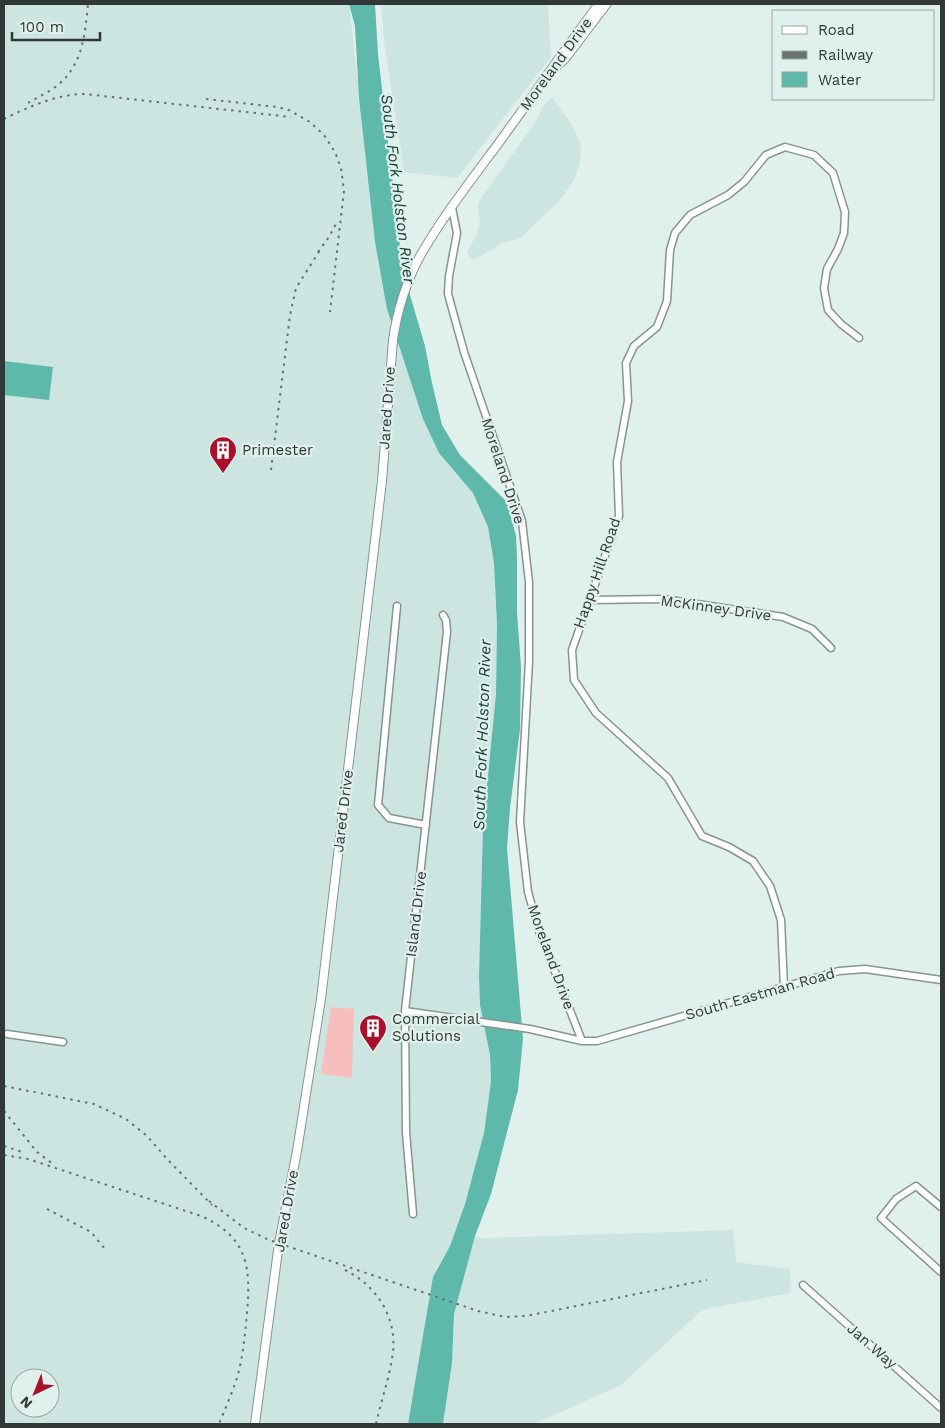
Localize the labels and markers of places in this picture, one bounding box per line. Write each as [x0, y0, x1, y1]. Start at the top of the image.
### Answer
building icon: Primester [208, 435, 238, 474]
place label: Primester [242, 441, 313, 459]
place label: Commercial Solutions [392, 1010, 480, 1045]
building icon: Commercial Solutions [358, 1013, 388, 1052]

